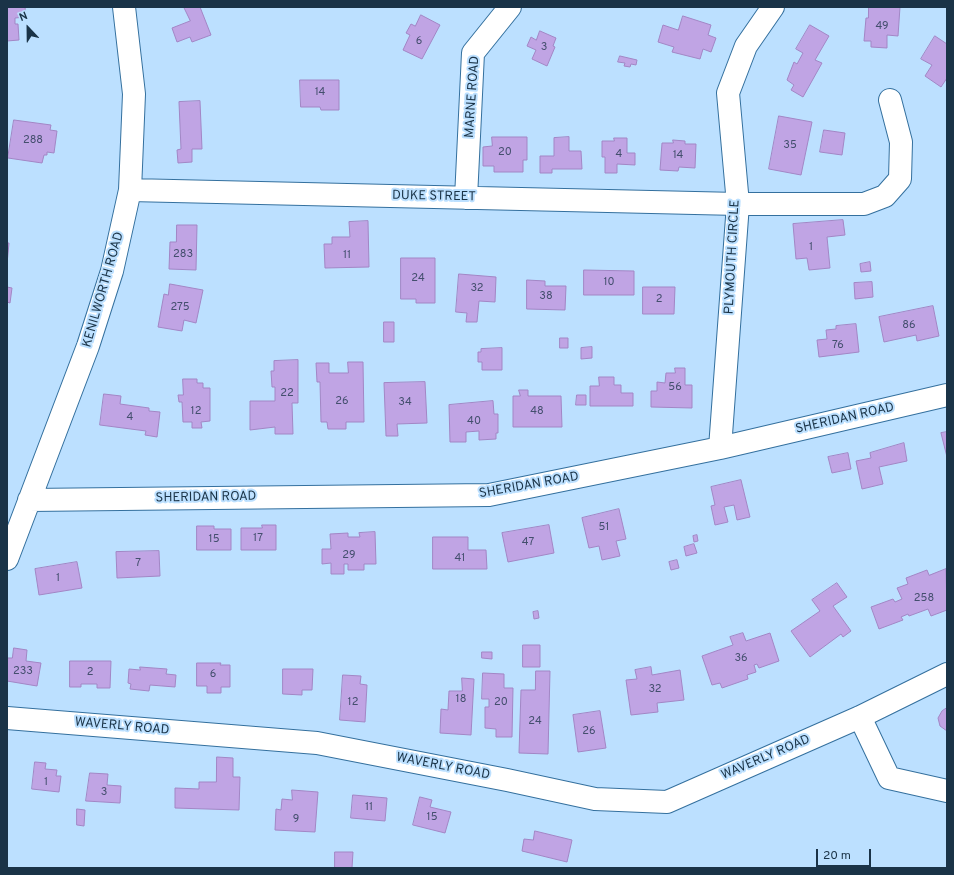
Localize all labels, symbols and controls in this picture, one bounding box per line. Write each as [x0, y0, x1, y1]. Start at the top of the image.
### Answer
north arrow [8, 8, 48, 48]
text: N [17, 9, 30, 25]
house number: 49 [875, 20, 889, 34]
house number: 6 [416, 35, 422, 49]
house number: 3 [541, 41, 547, 55]
street label: MARNE ROAD [462, 55, 484, 139]
house number: 14 [315, 86, 325, 100]
house number: 288 [23, 134, 43, 148]
house number: 35 [783, 139, 797, 153]
house number: 20 [498, 146, 512, 160]
house number: 4 [616, 148, 622, 162]
house number: 14 [673, 149, 683, 163]
street label: DUKE STREET [392, 188, 476, 206]
street label: PLYMOUTH CIRCLE [722, 199, 744, 315]
street label: KENILWORTH ROAD [80, 230, 128, 350]
house number: 1 [809, 241, 813, 255]
house number: 283 [173, 248, 193, 262]
house number: 11 [343, 249, 351, 263]
house number: 24 [411, 272, 425, 286]
house number: 10 [603, 276, 615, 290]
house number: 32 [470, 282, 484, 296]
house number: 38 [539, 290, 553, 304]
house number: 2 [656, 293, 662, 307]
house number: 275 [170, 301, 190, 315]
house number: 86 [902, 319, 916, 333]
house number: 76 [832, 339, 844, 353]
house number: 56 [668, 381, 682, 395]
house number: 22 [280, 387, 294, 401]
house number: 26 [335, 395, 349, 409]
house number: 34 [398, 396, 412, 410]
street label: SHERIDAN ROAD [794, 400, 896, 438]
house number: 12 [191, 405, 201, 419]
house number: 48 [530, 405, 544, 419]
house number: 4 [127, 411, 133, 425]
house number: 40 [467, 415, 481, 429]
street label: SHERIDAN ROAD [478, 470, 580, 502]
street label: SHERIDAN ROAD [155, 489, 257, 507]
house number: 51 [599, 521, 609, 535]
house number: 17 [253, 532, 263, 546]
house number: 15 [209, 533, 219, 547]
house number: 47 [522, 536, 534, 550]
house number: 29 [342, 549, 356, 563]
house number: 41 [455, 552, 465, 566]
house number: 7 [135, 557, 141, 571]
house number: 1 [56, 572, 60, 586]
house number: 258 [914, 592, 934, 606]
house number: 36 [734, 652, 748, 666]
house number: 233 [13, 665, 33, 679]
house number: 2 [87, 666, 93, 680]
house number: 6 [210, 668, 216, 682]
house number: 32 [648, 683, 662, 697]
house number: 18 [456, 693, 466, 707]
house number: 12 [348, 696, 358, 710]
house number: 20 [494, 696, 508, 710]
street label: WAVERLY ROAD [74, 715, 170, 739]
house number: 24 [528, 715, 542, 729]
house number: 26 [582, 725, 596, 739]
street label: WAVERLY ROAD [719, 732, 813, 784]
street label: WAVERLY ROAD [395, 750, 491, 784]
house number: 1 [44, 776, 48, 790]
house number: 3 [101, 786, 107, 800]
house number: 11 [365, 801, 373, 815]
house number: 15 [427, 811, 437, 825]
house number: 9 [293, 813, 299, 827]
scale bar [818, 841, 873, 867]
text: 20 m [823, 848, 851, 864]

